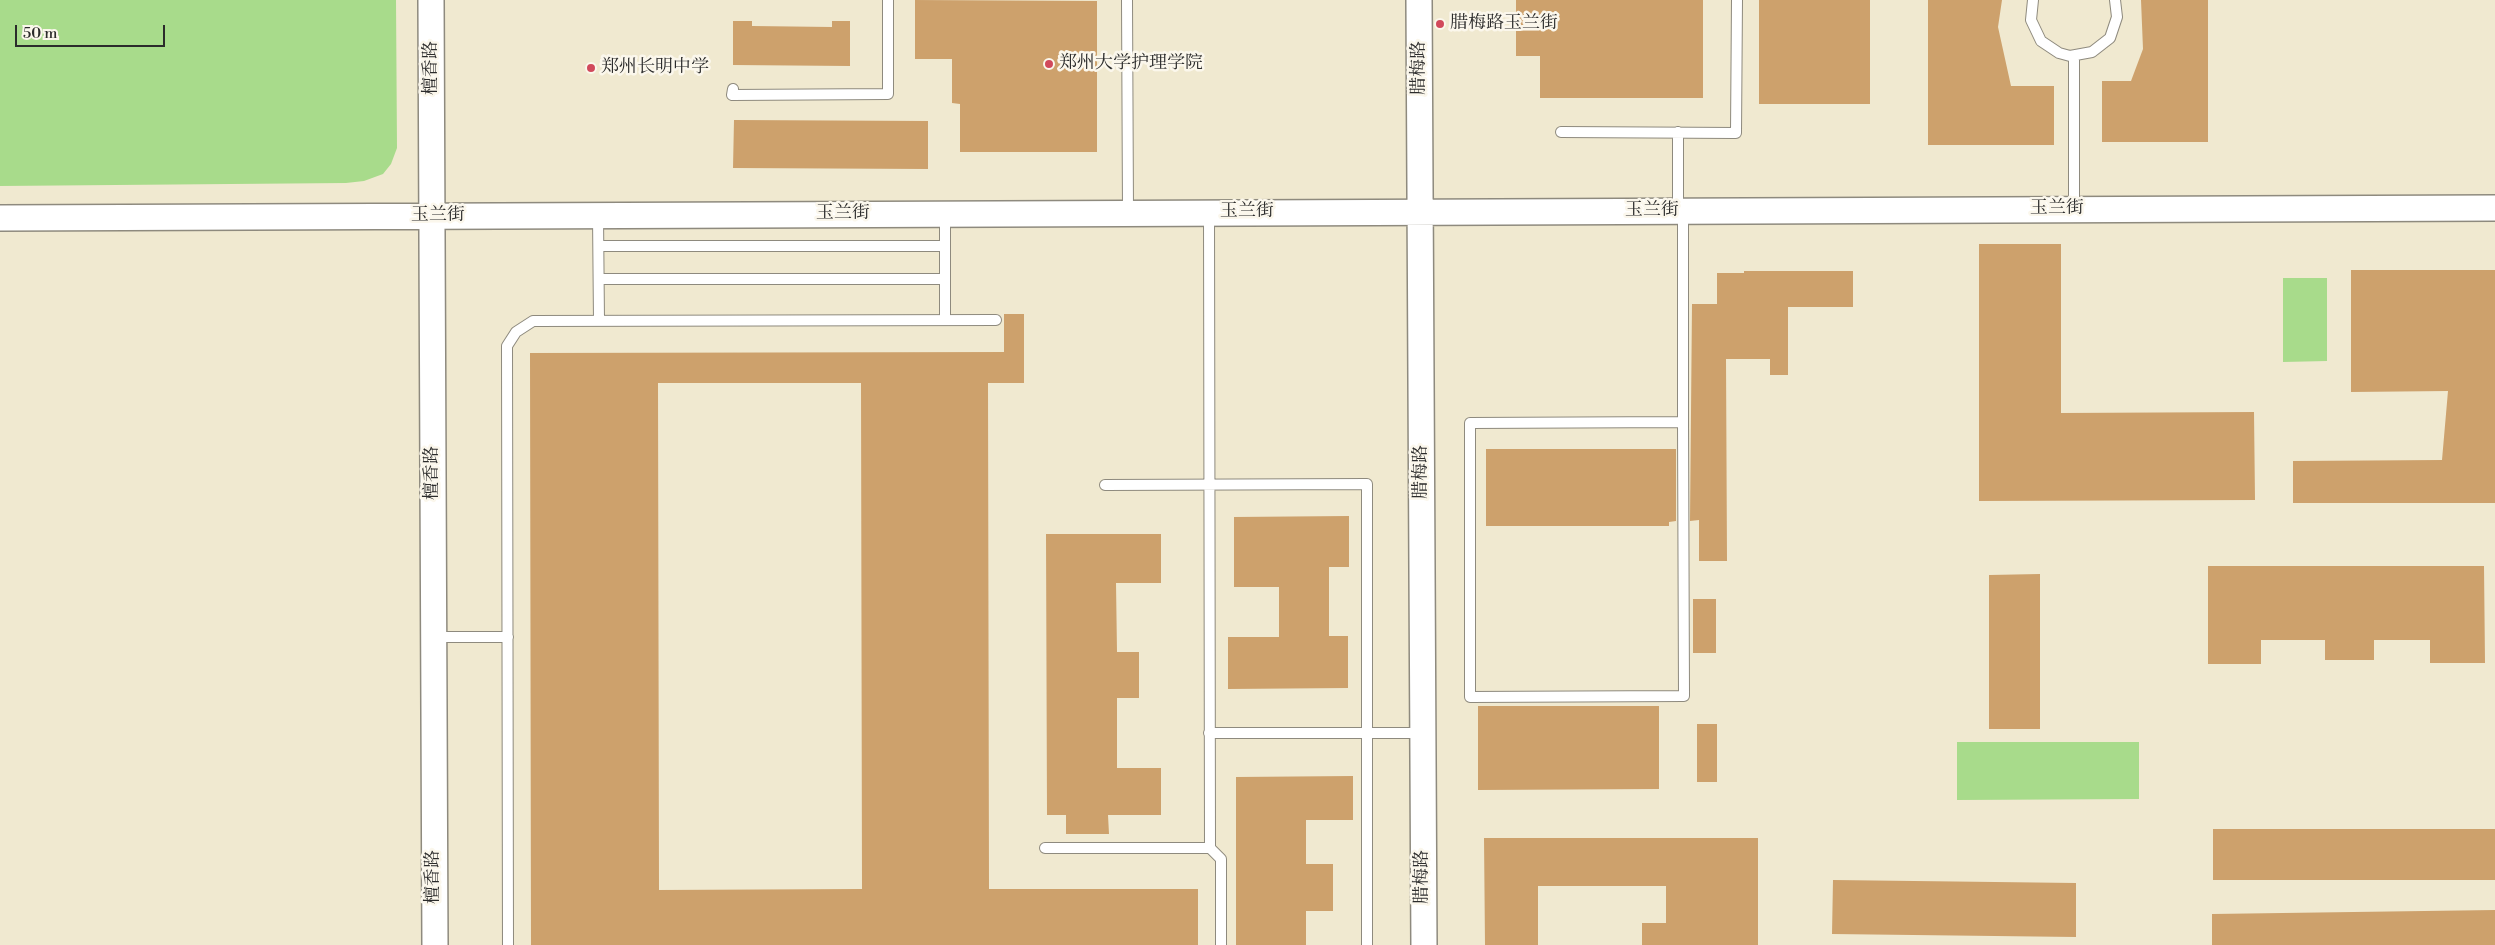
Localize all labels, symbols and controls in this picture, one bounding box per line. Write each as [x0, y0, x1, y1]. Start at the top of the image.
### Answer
place label: 腊梅路玉兰街 [1450, 13, 1558, 35]
scale bar [18, 15, 168, 47]
marker: 腊梅路玉兰街 [1434, 18, 1446, 30]
text: 50 m [23, 24, 57, 43]
street label: 檀香路 [421, 41, 443, 95]
street label: 腊梅路 [1409, 41, 1431, 95]
place label: 郑州大学护理学院 [1059, 53, 1203, 75]
place label: 郑州长明中学 [601, 57, 709, 79]
marker: 郑州大学护理学院 [1043, 58, 1055, 70]
marker: 郑州长明中学 [585, 62, 597, 74]
street label: 玉兰街 [2030, 198, 2084, 220]
street label: 玉兰街 [1625, 200, 1679, 222]
street label: 玉兰街 [1220, 201, 1274, 223]
street label: 玉兰街 [816, 203, 870, 225]
street label: 玉兰街 [411, 205, 465, 227]
street label: 腊梅路 [1411, 445, 1433, 499]
street label: 檀香路 [422, 446, 444, 500]
street label: 檀香路 [423, 850, 445, 904]
street label: 腊梅路 [1412, 850, 1434, 904]

